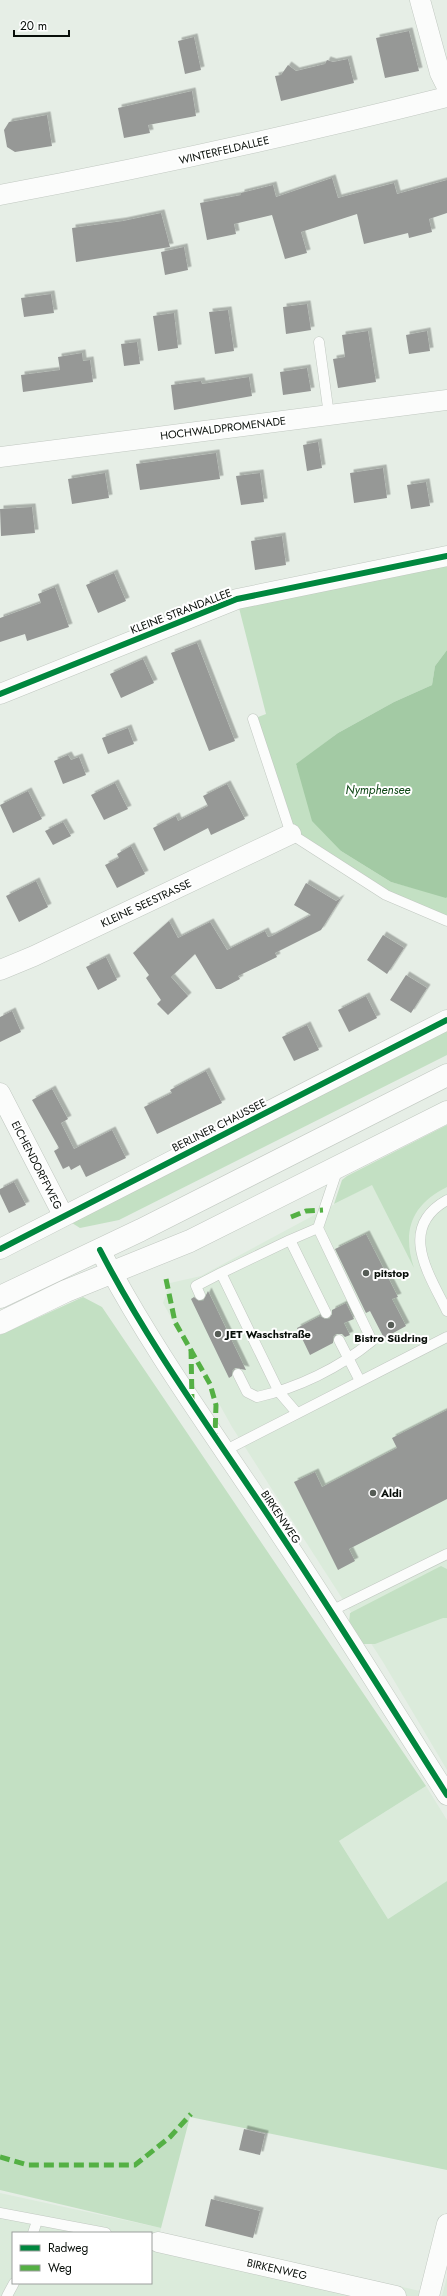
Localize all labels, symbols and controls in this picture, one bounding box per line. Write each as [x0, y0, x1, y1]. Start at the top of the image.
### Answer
scale bar [14, 12, 69, 38]
text: 20 m [20, 17, 47, 35]
street label: WINTERFELDALLEE [177, 132, 271, 168]
street label: HOCHWALDPROMENADE [159, 412, 287, 444]
street label: KLEINE STRANDALLEE [128, 584, 234, 638]
water label: Nymphensee [346, 781, 410, 799]
street label: KLEINE SEESTRASSE [98, 875, 194, 931]
street label: BERLINER CHAUSSEE [169, 1094, 269, 1156]
street label: EICHENDORFFWEG [8, 1118, 66, 1212]
place label: pitstop [374, 1265, 409, 1281]
marker: pitstop [361, 1268, 371, 1278]
marker: Bistro Südring [386, 1320, 396, 1330]
place label: JET Waschstraße [224, 1326, 311, 1342]
marker: JET Waschstraße [213, 1329, 223, 1339]
place label: Bistro Südring [354, 1330, 428, 1346]
place label: Aldi [380, 1485, 402, 1501]
street label: BIRKENWEG [257, 1487, 305, 1547]
marker: Aldi [368, 1488, 378, 1498]
legend [12, 2232, 152, 2284]
text: Radweg [48, 2239, 88, 2257]
street label: BIRKENWEG [245, 2254, 309, 2284]
text: Weg [48, 2259, 72, 2277]

